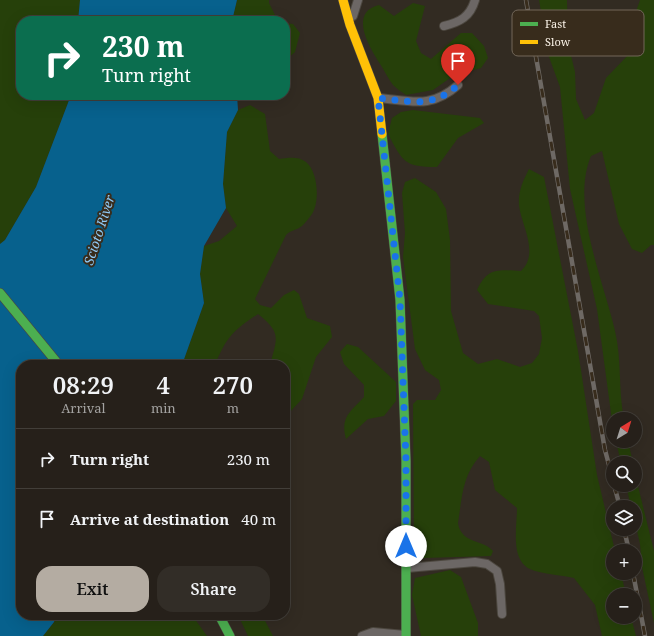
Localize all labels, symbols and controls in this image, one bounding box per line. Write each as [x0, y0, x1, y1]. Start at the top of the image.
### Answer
legend [512, 10, 644, 56]
text: Fast [545, 16, 566, 31]
text: 230 m [102, 27, 184, 65]
icon: right [36, 32, 88, 84]
text: Slow [545, 34, 571, 49]
pin [441, 44, 475, 85]
icon: arrive [447, 50, 469, 72]
text: Turn right [102, 63, 191, 87]
water label: Scioto River [79, 192, 119, 267]
text: 08:29 [53, 368, 114, 401]
text: 4 [157, 368, 170, 401]
text: 270 [213, 368, 253, 401]
text: Arrival [61, 399, 106, 417]
text: min [151, 399, 176, 417]
text: m [227, 399, 239, 417]
north arrow [606, 412, 642, 448]
map controls [606, 412, 642, 624]
icon: right [36, 448, 58, 470]
text: Turn right [70, 449, 149, 469]
text: 230 m [227, 449, 270, 469]
button: search [606, 456, 642, 492]
button: layers [606, 500, 642, 536]
icon: arrive [36, 508, 58, 530]
text: Arrive at destination [70, 509, 229, 529]
text: 40 m [241, 509, 276, 529]
position arrow [385, 525, 427, 567]
button: + [606, 544, 642, 580]
button: Exit [36, 566, 149, 612]
button: Share [157, 566, 270, 612]
button: − [606, 588, 642, 624]

